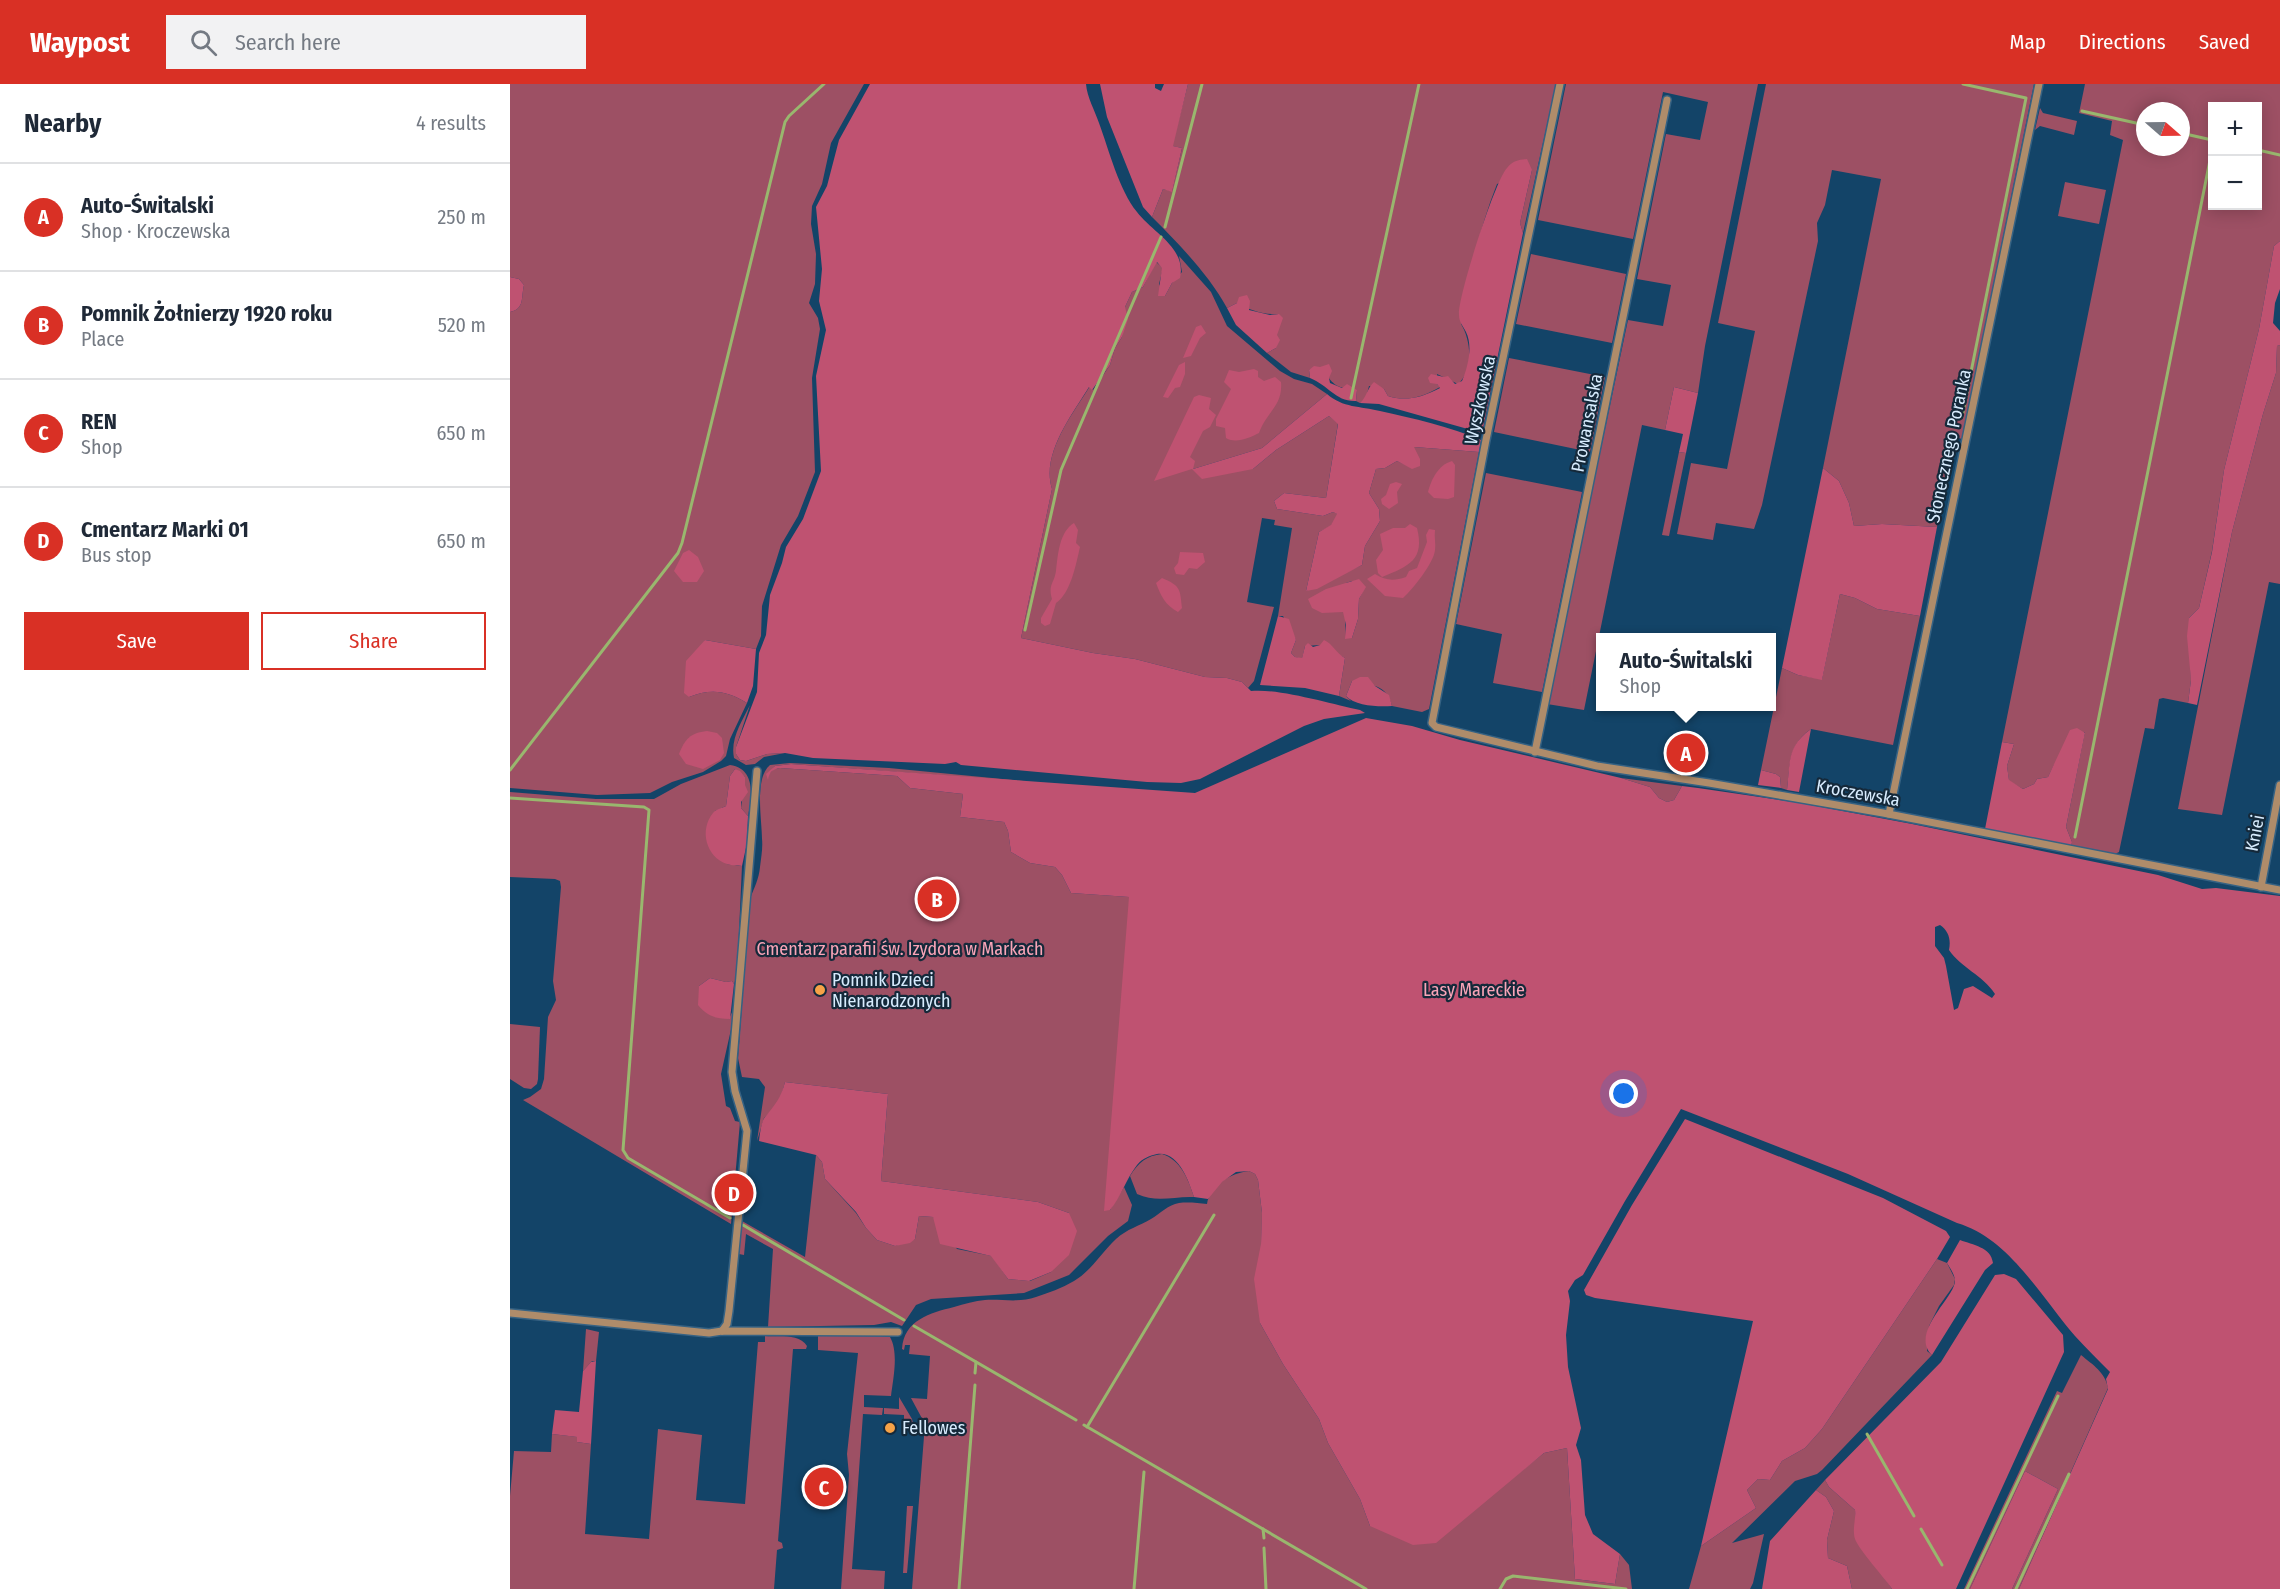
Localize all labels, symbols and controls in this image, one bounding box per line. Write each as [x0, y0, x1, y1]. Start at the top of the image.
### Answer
search box [166, 15, 586, 69]
text: Waypost [30, 26, 130, 59]
icon: search [187, 26, 220, 59]
text: Search here [235, 29, 341, 56]
text: Map [2009, 29, 2046, 55]
text: Directions [2079, 29, 2166, 55]
text: Saved [2199, 29, 2250, 55]
north arrow [2136, 102, 2190, 156]
map controls [2208, 102, 2262, 210]
button: + [2208, 102, 2262, 156]
text: Nearby [24, 108, 101, 139]
text: 4 results [416, 111, 486, 135]
button: − [2208, 156, 2262, 210]
text: Auto-Świtalski [81, 192, 214, 219]
text: A [38, 205, 49, 229]
text: 250 m [438, 205, 486, 229]
text: Shop · Kroczewska [81, 219, 230, 243]
text: Pomnik Żołnierzy 1920 roku [81, 300, 332, 327]
text: B [38, 313, 49, 337]
text: 520 m [438, 313, 486, 337]
text: Place [81, 327, 124, 351]
street label: Wyszkowska [1460, 353, 1500, 446]
street label: Słonecznego Poranka [1922, 367, 1976, 525]
street label: Prowansalska [1567, 372, 1607, 474]
text: REN [81, 408, 117, 435]
text: C [38, 421, 49, 445]
text: 650 m [437, 421, 486, 445]
text: Shop [81, 435, 123, 459]
text: Cmentarz Marki 01 [81, 516, 249, 543]
text: D [38, 529, 49, 553]
text: 650 m [437, 529, 486, 553]
text: Bus stop [81, 543, 152, 567]
button: Save [24, 612, 249, 670]
button: Share [261, 612, 486, 670]
popup [1596, 633, 1776, 711]
text: Auto-Świtalski [1620, 647, 1752, 674]
text: Shop [1620, 674, 1661, 698]
pin: A [1666, 730, 1706, 776]
street label: Kroczewska [1814, 775, 1902, 811]
street label: Kniei [2241, 813, 2269, 853]
pin: B [918, 876, 956, 922]
park label: Cmentarz parafii św. Izydora w Markach [757, 938, 1043, 960]
place label: Pomnik Dzieci Nienarodzonych [832, 969, 951, 1012]
park label: Lasy Mareckie [1423, 979, 1525, 1001]
marker: Pomnik Dzieci Nienarodzonych [813, 983, 827, 997]
your location [1609, 1079, 1638, 1108]
pin: D [714, 1170, 754, 1216]
place label: Fellowes [902, 1417, 966, 1439]
marker: Fellowes [883, 1421, 897, 1435]
pin: C [804, 1464, 844, 1510]

